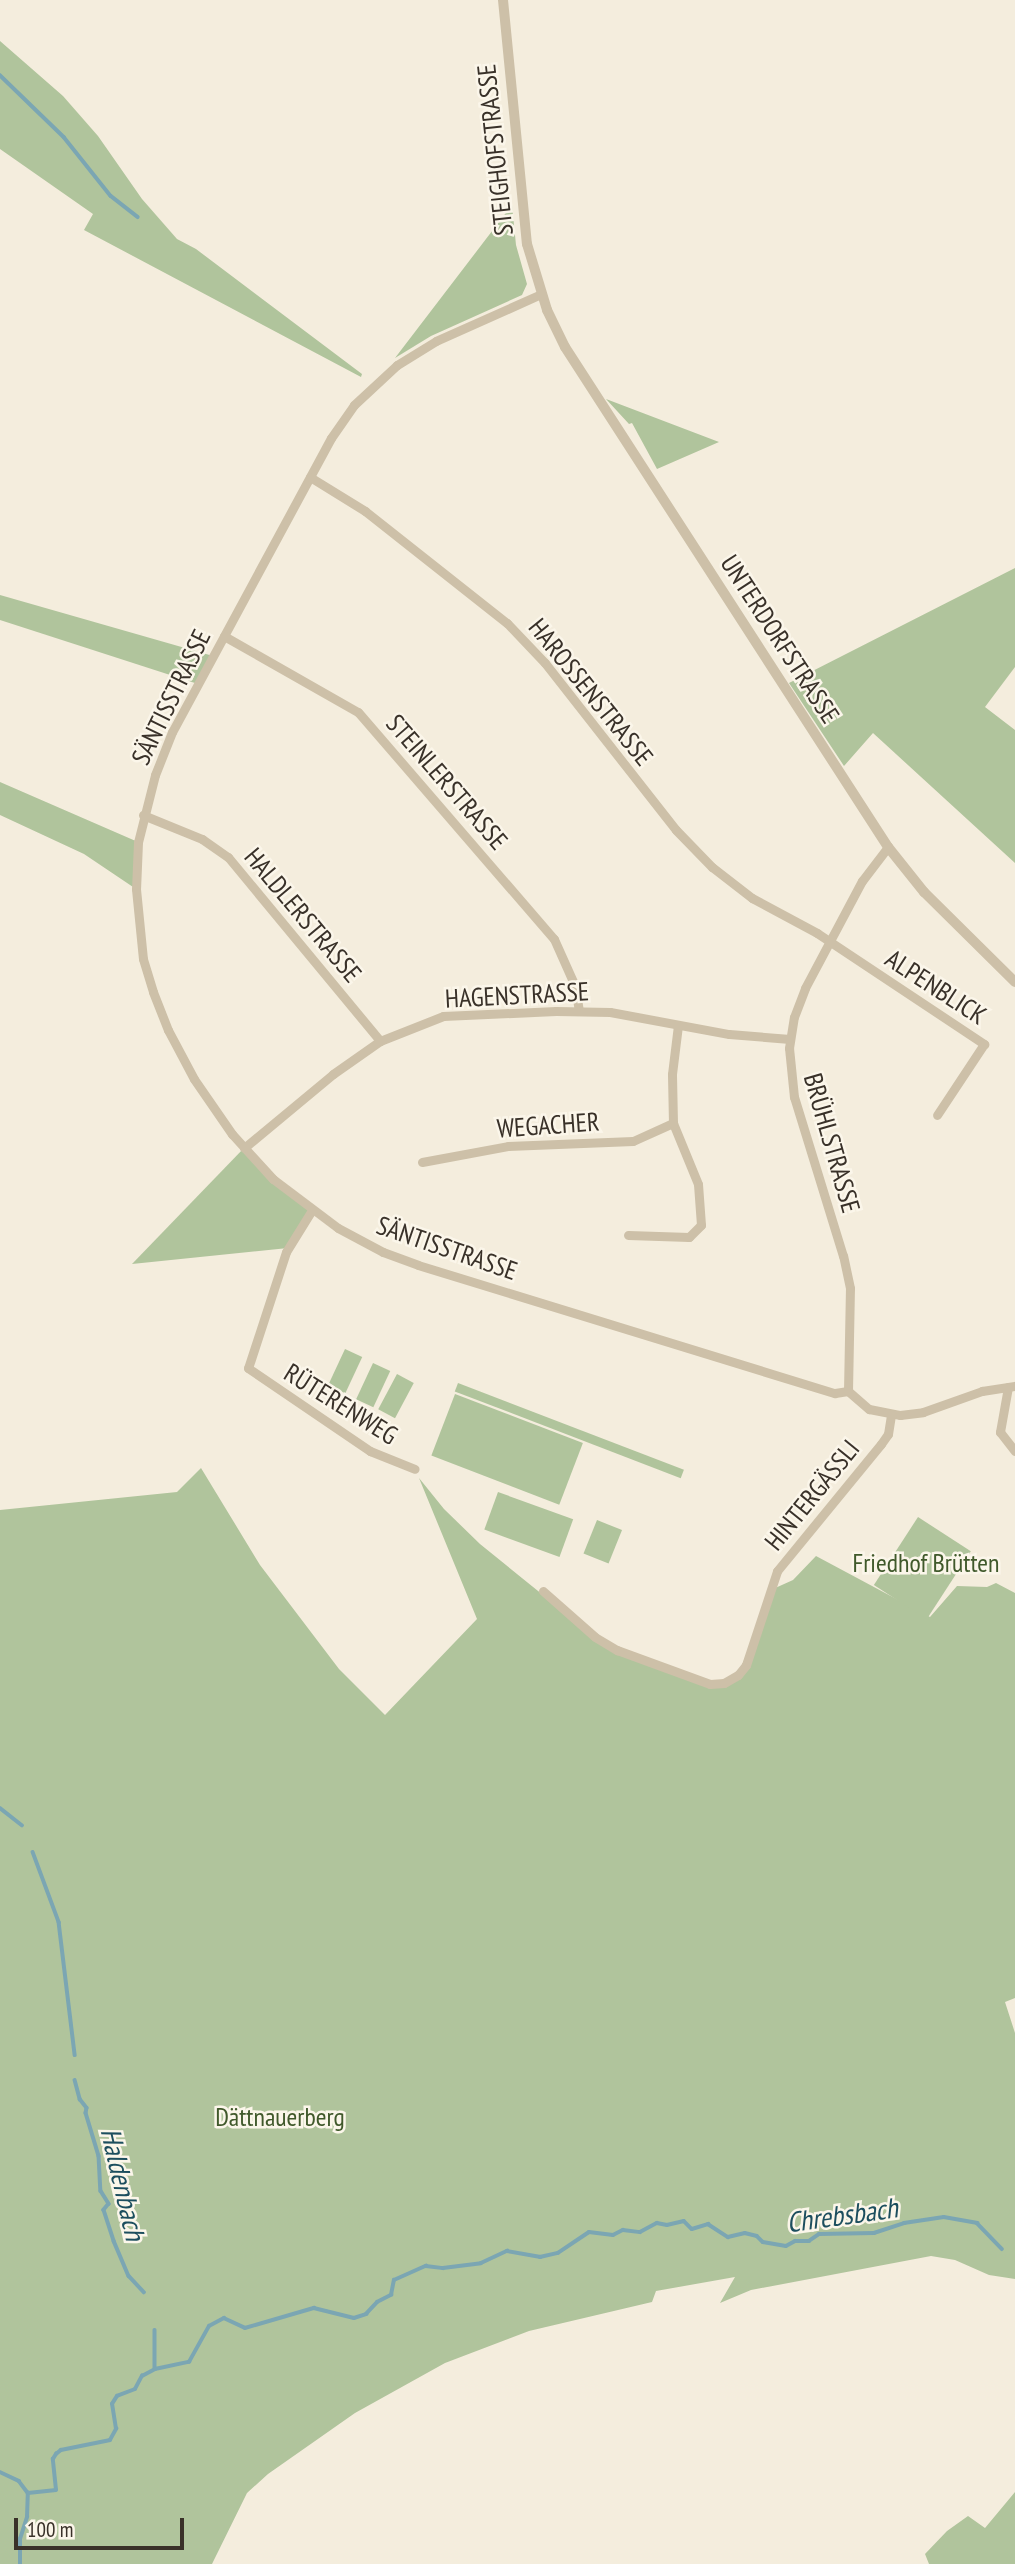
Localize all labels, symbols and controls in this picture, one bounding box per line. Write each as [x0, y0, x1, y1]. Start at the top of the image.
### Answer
street label: STEIGHOFSTRASSE [470, 63, 520, 237]
street label: UNTERDORFSTRASSE [714, 549, 846, 729]
street label: HAROSSENSTRASSE [522, 612, 660, 772]
street label: SÄNTISSTRASSE [125, 624, 217, 770]
street label: STEINLERSTRASSE [380, 708, 514, 856]
street label: HALDLERSTRASSE [238, 842, 368, 988]
street label: ALPENBLICK [880, 943, 992, 1031]
street label: HAGENSTRASSE [444, 976, 590, 1014]
street label: BRÜHLSTRASSE [797, 1070, 867, 1216]
street label: WEGACHER [496, 1106, 600, 1144]
street label: SÄNTISSTRASSE [373, 1209, 521, 1287]
street label: RÜTERENWEG [279, 1357, 403, 1451]
street label: HINTERGÄSSLI [758, 1434, 866, 1556]
park label: Friedhof Brütten [852, 1547, 1000, 1579]
park label: Dättnauerberg [215, 2101, 345, 2133]
water label: Haldenbach [94, 2125, 152, 2243]
water label: Chrebsbach [784, 2191, 900, 2239]
scale bar [18, 2504, 187, 2548]
text: 100 m [27, 2516, 73, 2543]

